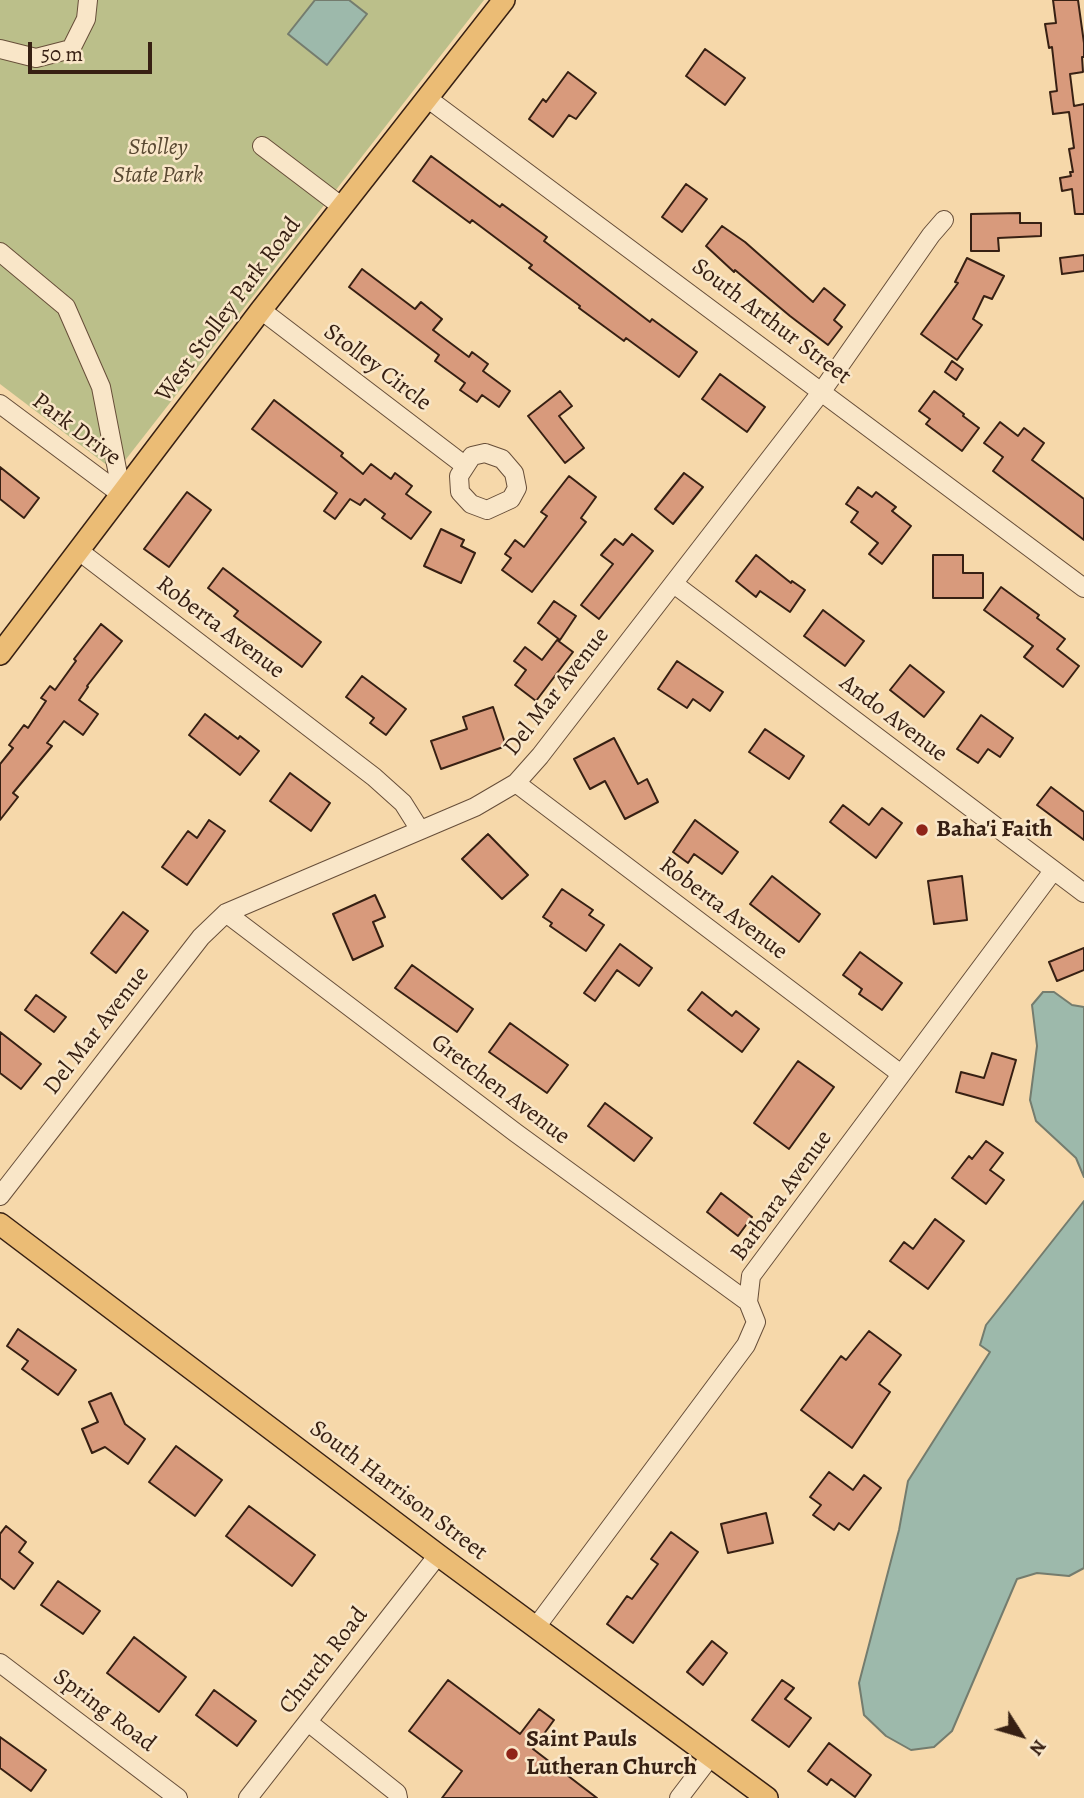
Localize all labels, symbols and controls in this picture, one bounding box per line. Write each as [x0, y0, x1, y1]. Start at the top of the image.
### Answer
scale bar [32, 28, 156, 72]
text: 50 m [41, 40, 83, 68]
park label: Stolley State Park [113, 134, 203, 190]
street label: West Stolley Park Road [150, 212, 308, 408]
street label: South Arthur Street [686, 253, 856, 391]
street label: Stolley Circle [317, 318, 437, 418]
street label: Park Drive [26, 387, 126, 473]
street label: Roberta Avenue [150, 570, 290, 686]
street label: Del Mar Avenue [498, 622, 616, 762]
street label: Ando Avenue [833, 669, 953, 769]
place label: Baha'i Faith [936, 816, 1053, 844]
marker: Baha'i Faith [914, 822, 930, 838]
street label: Roberta Avenue [653, 851, 793, 967]
street label: Del Mar Avenue [38, 961, 156, 1101]
street label: Gretchen Avenue [425, 1028, 575, 1152]
street label: Barbara Avenue [725, 1125, 839, 1267]
street label: South Harrison Street [303, 1415, 493, 1567]
street label: Church Road [273, 1602, 375, 1720]
street label: Spring Road [47, 1663, 161, 1759]
north arrow [986, 1700, 1056, 1770]
place label: Saint Pauls Lutheran Church [526, 1726, 697, 1782]
text: N [1023, 1734, 1052, 1761]
marker: Saint Pauls Lutheran Church [504, 1746, 520, 1762]

